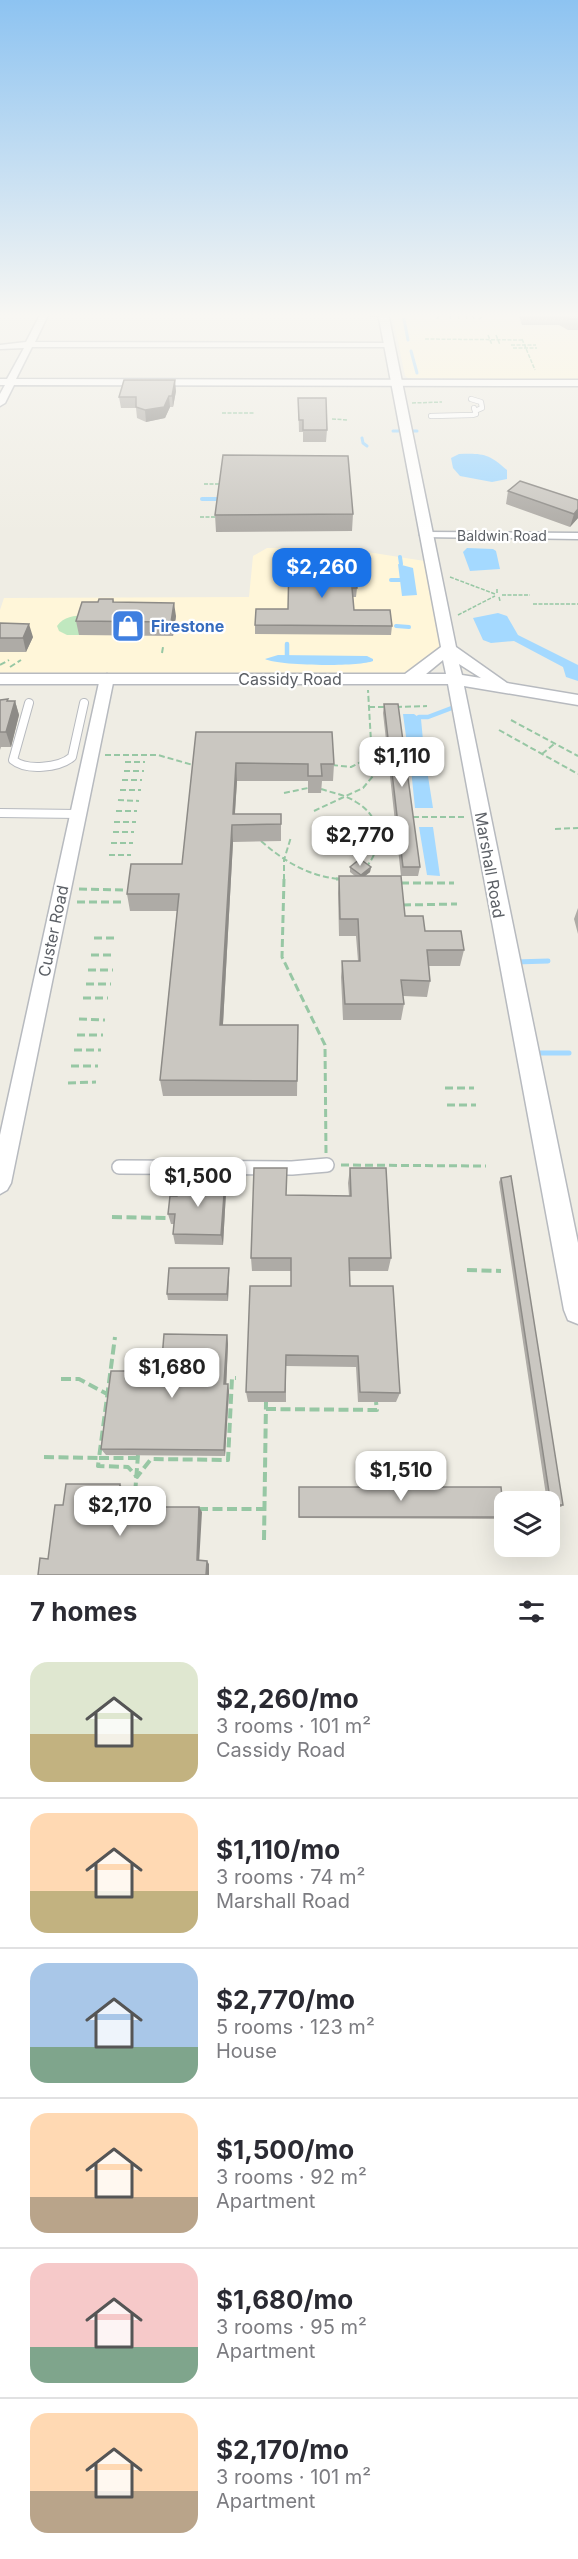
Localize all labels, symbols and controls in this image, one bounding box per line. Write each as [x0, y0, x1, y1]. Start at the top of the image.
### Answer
street label: Baldwin Road [457, 527, 547, 544]
pin: $2,260 [273, 548, 371, 599]
text: $2,260 [286, 555, 358, 579]
shop icon: Firestone [110, 608, 146, 644]
place label: Firestone [151, 616, 224, 636]
street label: Cassidy Road [238, 669, 342, 689]
pin: $1,110 [353, 737, 451, 788]
text: $1,110 [373, 744, 431, 768]
street label: Marshall Road [471, 810, 509, 920]
pin: $2,770 [311, 816, 409, 867]
text: $2,770 [326, 823, 394, 847]
street label: Custer Road [34, 883, 72, 979]
pin: $1,500 [149, 1157, 247, 1208]
text: $1,500 [164, 1164, 232, 1188]
pin: $1,680 [123, 1348, 221, 1399]
text: $1,680 [138, 1355, 206, 1379]
pin: $1,510 [352, 1451, 450, 1502]
text: $1,510 [369, 1458, 433, 1482]
pin: $2,170 [71, 1486, 169, 1537]
map controls [494, 1491, 560, 1557]
button: layers [494, 1491, 560, 1557]
text: $2,170 [88, 1493, 152, 1517]
icon: filters [515, 1595, 548, 1628]
text: 7 homes [30, 1596, 137, 1627]
text: $2,260/mo [216, 1683, 359, 1714]
icon: home [78, 1686, 150, 1758]
text: 3 rooms · 101 m² [216, 1714, 371, 1738]
text: Cassidy Road [216, 1738, 345, 1762]
text: $1,110/mo [216, 1834, 340, 1865]
icon: home [78, 1837, 150, 1909]
text: 3 rooms · 74 m² [216, 1865, 365, 1889]
text: Marshall Road [216, 1889, 350, 1913]
text: $2,770/mo [216, 1984, 355, 2015]
icon: home [78, 1987, 150, 2059]
text: 5 rooms · 123 m² [216, 2015, 375, 2039]
text: House [216, 2039, 277, 2063]
text: $1,500/mo [216, 2134, 354, 2165]
icon: home [78, 2137, 150, 2209]
text: 3 rooms · 92 m² [216, 2165, 367, 2189]
text: Apartment [216, 2189, 315, 2213]
text: $1,680/mo [216, 2284, 353, 2315]
icon: home [78, 2287, 150, 2359]
text: 3 rooms · 95 m² [216, 2315, 367, 2339]
text: Apartment [216, 2339, 315, 2363]
text: $2,170/mo [216, 2434, 349, 2465]
icon: home [78, 2437, 150, 2509]
text: 3 rooms · 101 m² [216, 2465, 371, 2489]
text: Apartment [216, 2489, 315, 2513]

